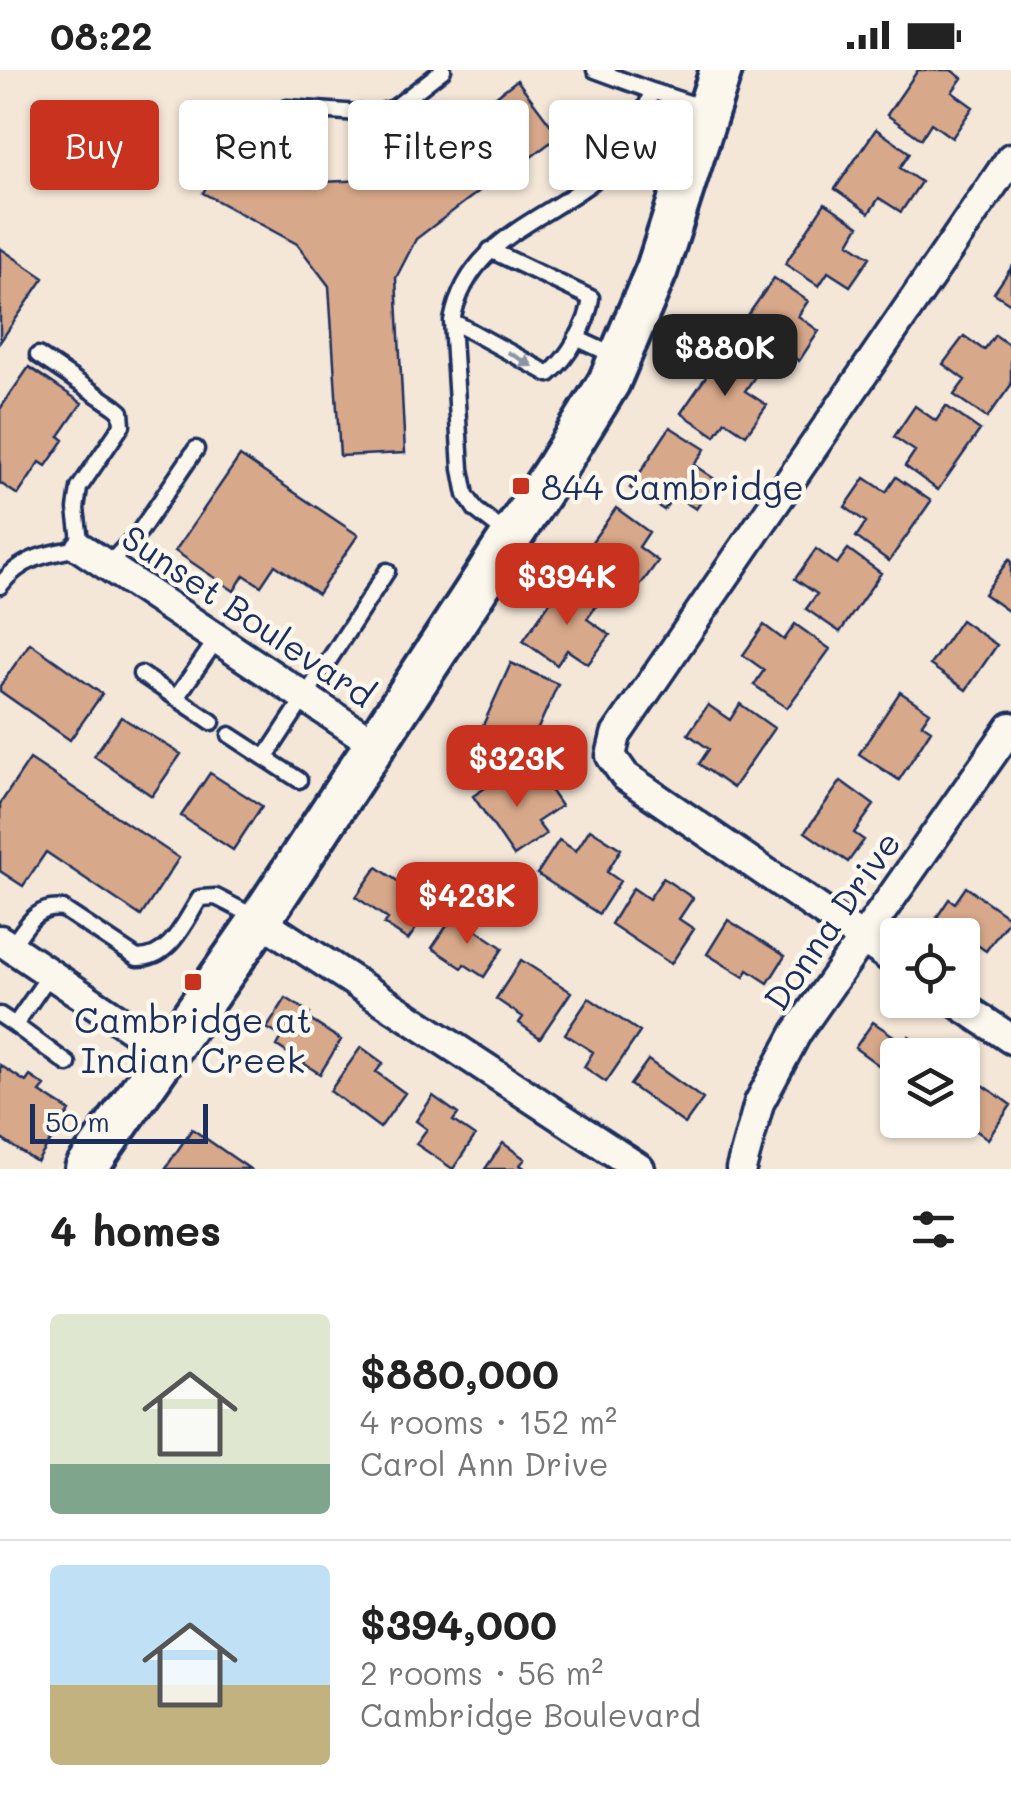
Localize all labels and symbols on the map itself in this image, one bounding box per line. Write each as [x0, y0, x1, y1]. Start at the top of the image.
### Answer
pin: $880K [655, 314, 795, 399]
one-way arrow [506, 349, 534, 367]
place label: 844 Cambridge [541, 463, 804, 509]
marker: 844 Cambridge [510, 475, 532, 497]
street label: Sunset Boulevard [114, 513, 384, 717]
pin: $394K [497, 543, 637, 628]
pin: $323K [447, 725, 587, 810]
street label: Donna Drive [752, 821, 910, 1019]
pin: $423K [397, 862, 537, 947]
marker: Cambridge at Indian Creek [182, 971, 204, 993]
place label: Cambridge at Indian Creek [74, 996, 312, 1082]
scale bar [30, 1099, 208, 1144]

